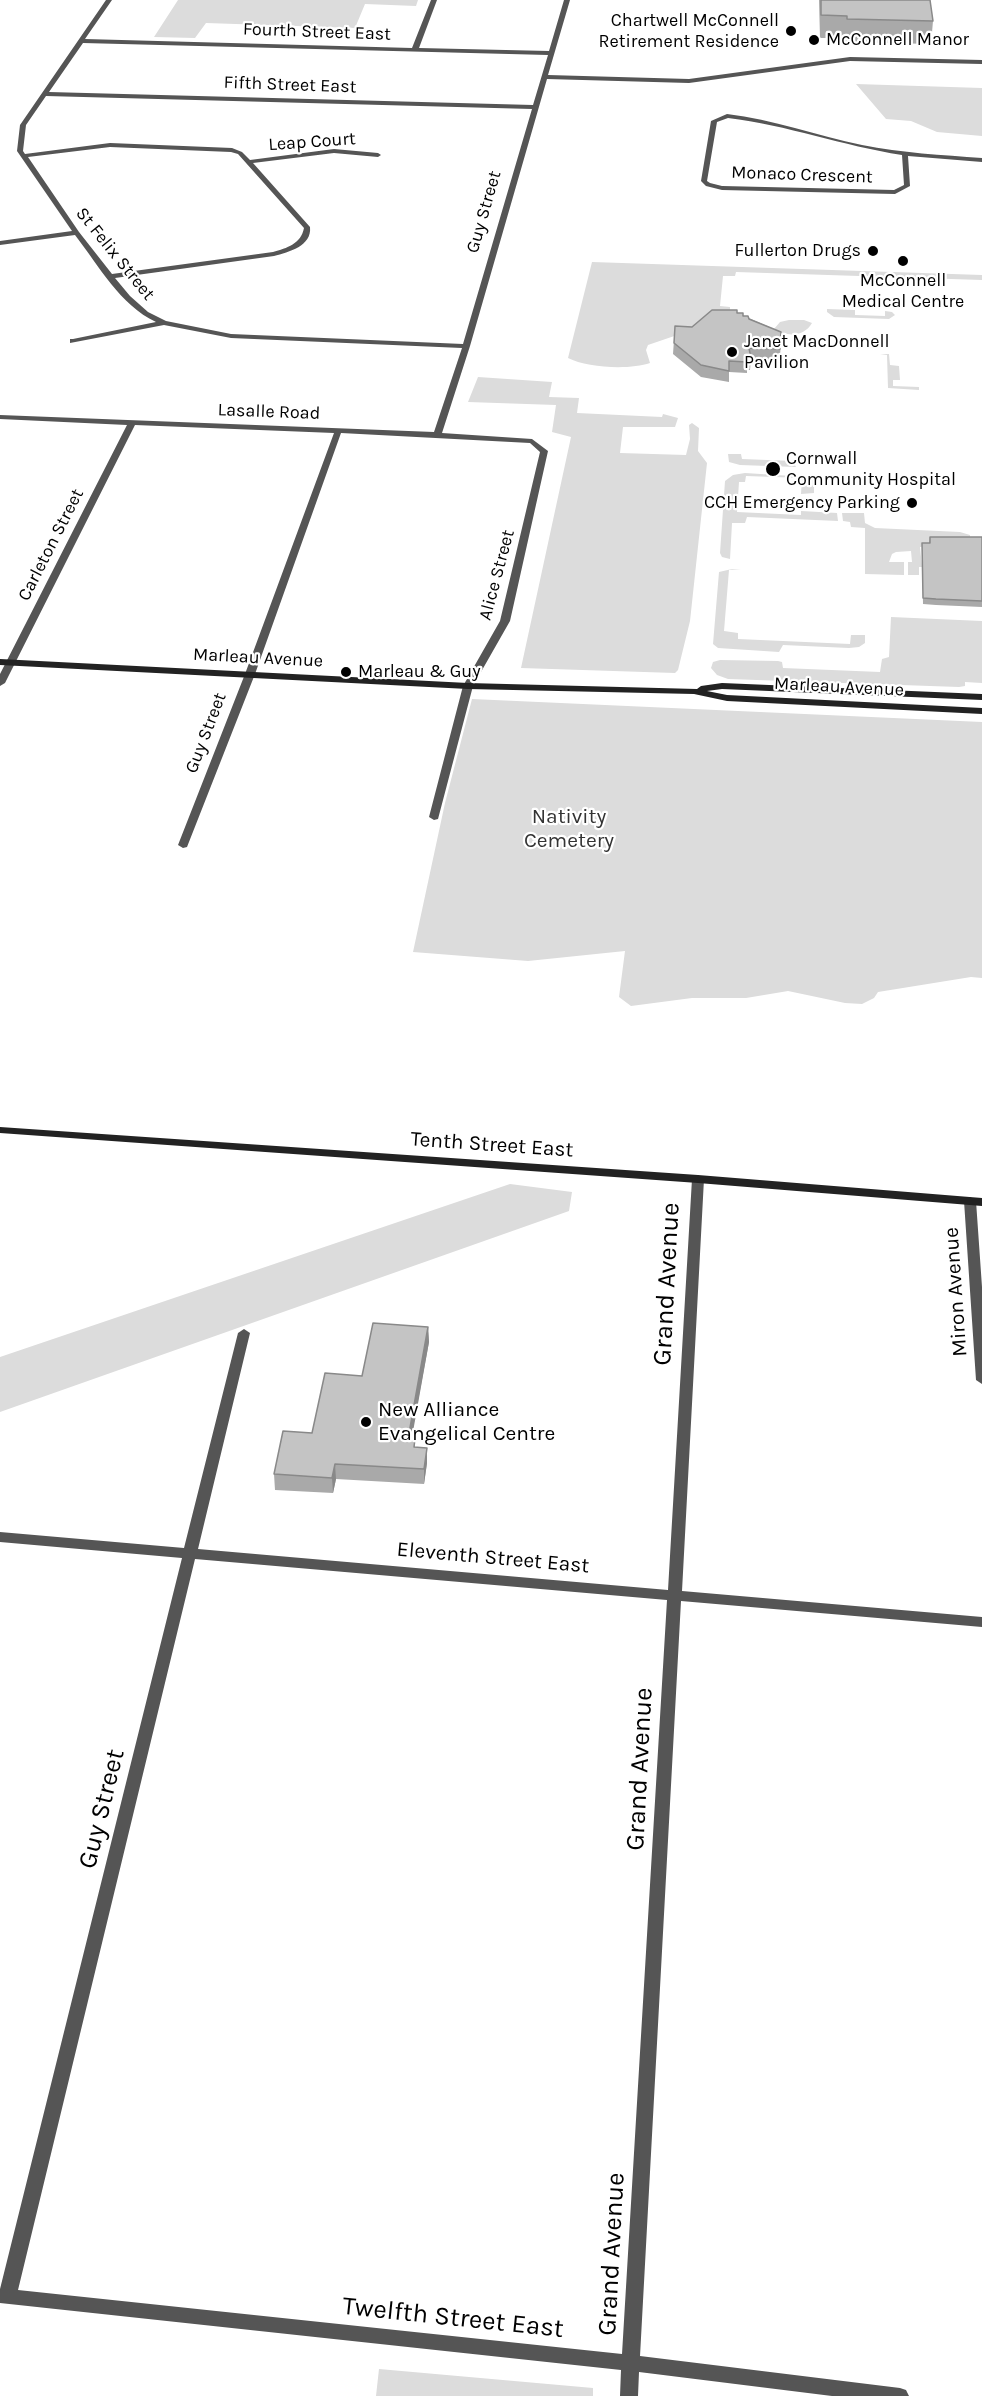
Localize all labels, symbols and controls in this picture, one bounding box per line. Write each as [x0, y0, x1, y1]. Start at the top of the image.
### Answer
place label: Chartwell McConnell Retirement Residence [598, 10, 779, 52]
street label: Fourth Street East [243, 19, 391, 45]
marker: Chartwell McConnell Retirement Residence [784, 24, 798, 38]
place label: McConnell Manor [826, 29, 969, 51]
marker: McConnell Manor [807, 33, 821, 47]
street label: Fifth Street East [223, 72, 357, 98]
street label: Leap Court [268, 128, 356, 156]
street label: Monaco Crescent [731, 162, 873, 188]
street label: Guy Street [462, 168, 506, 256]
street label: St Felix Street [71, 203, 159, 305]
place label: Fullerton Drugs [735, 240, 861, 262]
marker: Fullerton Drugs [866, 244, 880, 258]
marker: McConnell Medical Centre [896, 254, 910, 268]
place label: McConnell Medical Centre [842, 270, 964, 312]
place label: Janet MacDonnell Pavilion [744, 331, 890, 374]
marker: Janet MacDonnell Pavilion [725, 345, 739, 359]
street label: Lasalle Road [217, 399, 321, 425]
place label: Cornwall Community Hospital [786, 448, 956, 490]
marker: Cornwall Community Hospital [764, 460, 782, 478]
street label: Carleton Street [13, 485, 89, 605]
place label: CCH Emergency Parking [704, 492, 900, 514]
marker: CCH Emergency Parking [905, 496, 919, 510]
street label: Alice Street [475, 527, 519, 623]
street label: Marleau Avenue [192, 644, 324, 672]
place label: Marleau & Guy [358, 661, 481, 683]
marker: Marleau & Guy [339, 665, 353, 679]
street label: Marleau Avenue [773, 673, 905, 701]
street label: Guy Street [181, 690, 231, 776]
park label: Nativity Cemetery [524, 804, 614, 854]
street label: Tenth Street East [410, 1127, 574, 1163]
street label: Grand Avenue [647, 1202, 687, 1366]
street label: Miron Avenue [939, 1226, 973, 1358]
place label: New Alliance Evangelical Centre [378, 1397, 555, 1447]
marker: New Alliance Evangelical Centre [359, 1415, 373, 1429]
street label: Eleventh Street East [396, 1537, 590, 1579]
street label: Grand Avenue [620, 1687, 660, 1851]
street label: Guy Street [72, 1746, 132, 1872]
street label: Grand Avenue [592, 2172, 632, 2336]
street label: Twelfth Street East [341, 2291, 565, 2345]

